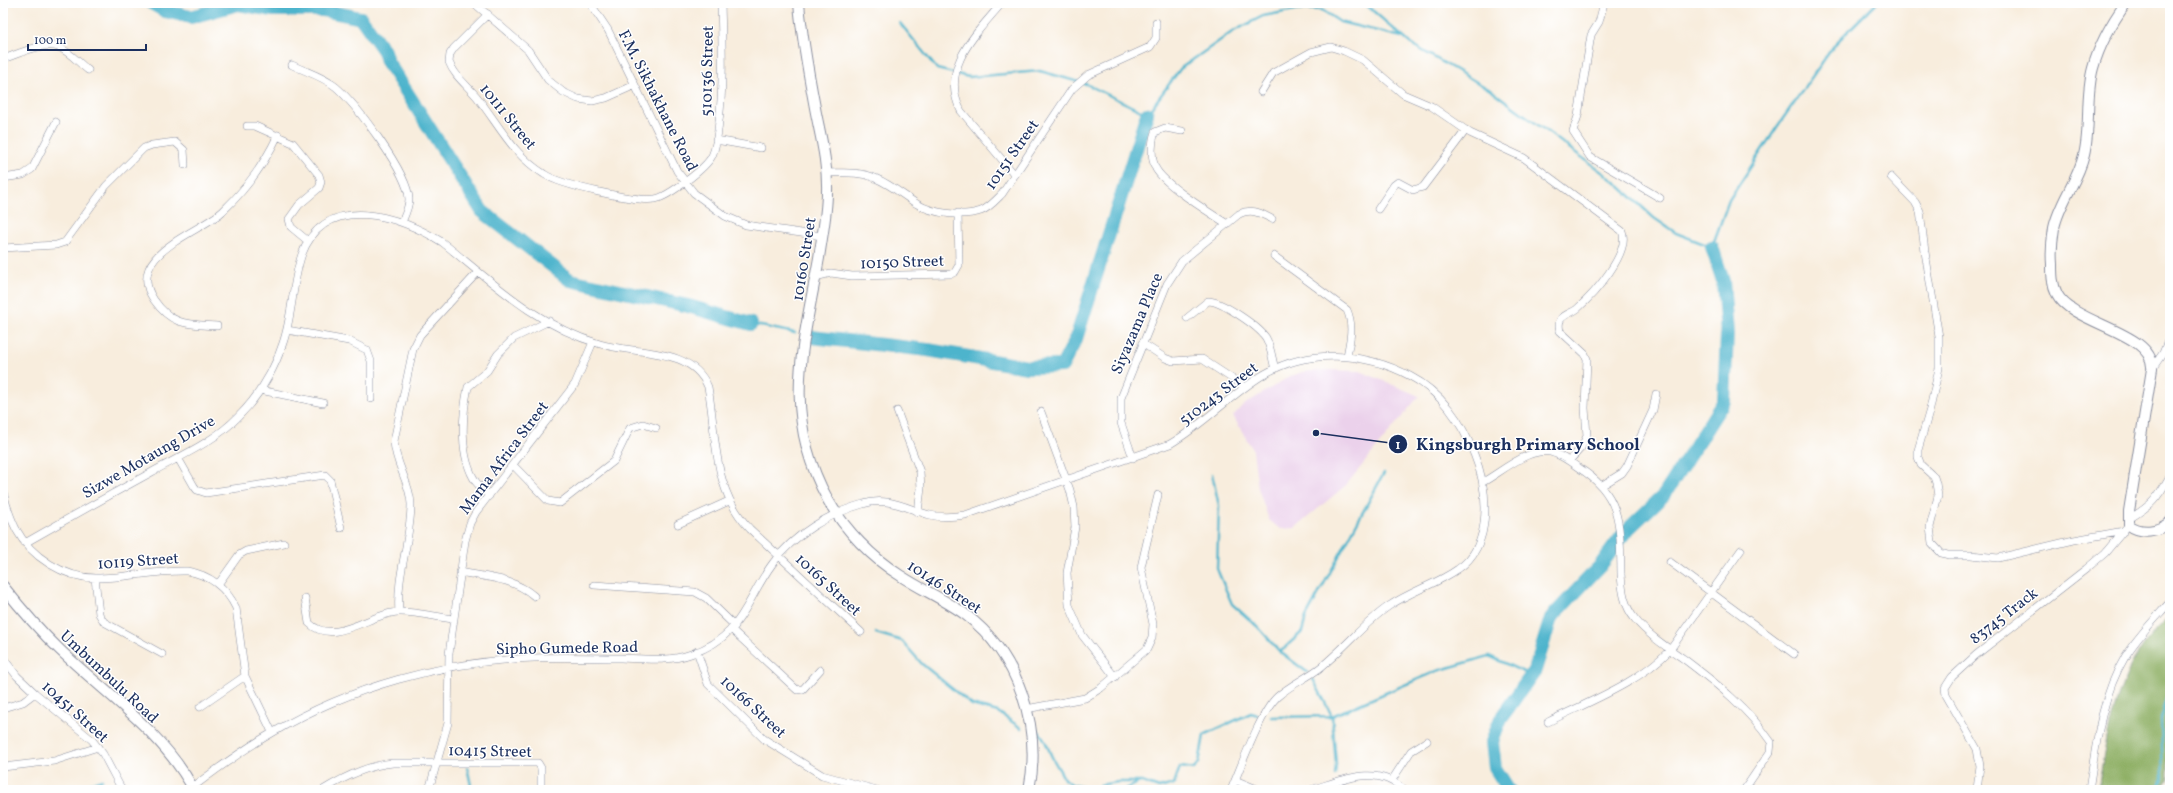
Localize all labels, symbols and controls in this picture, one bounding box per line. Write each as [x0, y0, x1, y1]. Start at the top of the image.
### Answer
street label: 510136 Street [696, 25, 720, 117]
scale bar [28, 26, 146, 52]
street label: F.M. Sikhakhane Road [612, 26, 702, 176]
text: 100 m [34, 33, 67, 49]
street label: 10111 Street [474, 79, 541, 155]
street label: 10151 Street [980, 115, 1045, 195]
street label: 10160 Street [787, 215, 823, 303]
street label: 10150 Street [860, 251, 945, 275]
street label: Siyazama Place [1107, 270, 1169, 378]
street label: 510243 Street [1175, 357, 1264, 432]
street label: Mama Africa Street [455, 397, 555, 519]
street label: Sizwe Motaung Drive [78, 411, 220, 505]
callout: Kingsburgh Primary School [1388, 430, 1648, 459]
text: Kingsburgh Primary School [1416, 434, 1640, 457]
text: 1 [1396, 438, 1401, 454]
street label: 10119 Street [97, 548, 180, 576]
street label: 10165 Street [790, 549, 866, 622]
street label: 10146 Street [902, 555, 986, 620]
street label: 83745 Track [1966, 583, 2043, 650]
street label: Umbumbulu Road [54, 626, 163, 729]
street label: Sipho Gumede Road [496, 637, 638, 661]
street label: 10166 Street [715, 671, 791, 744]
street label: 10451 Street [36, 676, 113, 749]
street label: 10415 Street [448, 740, 533, 764]

